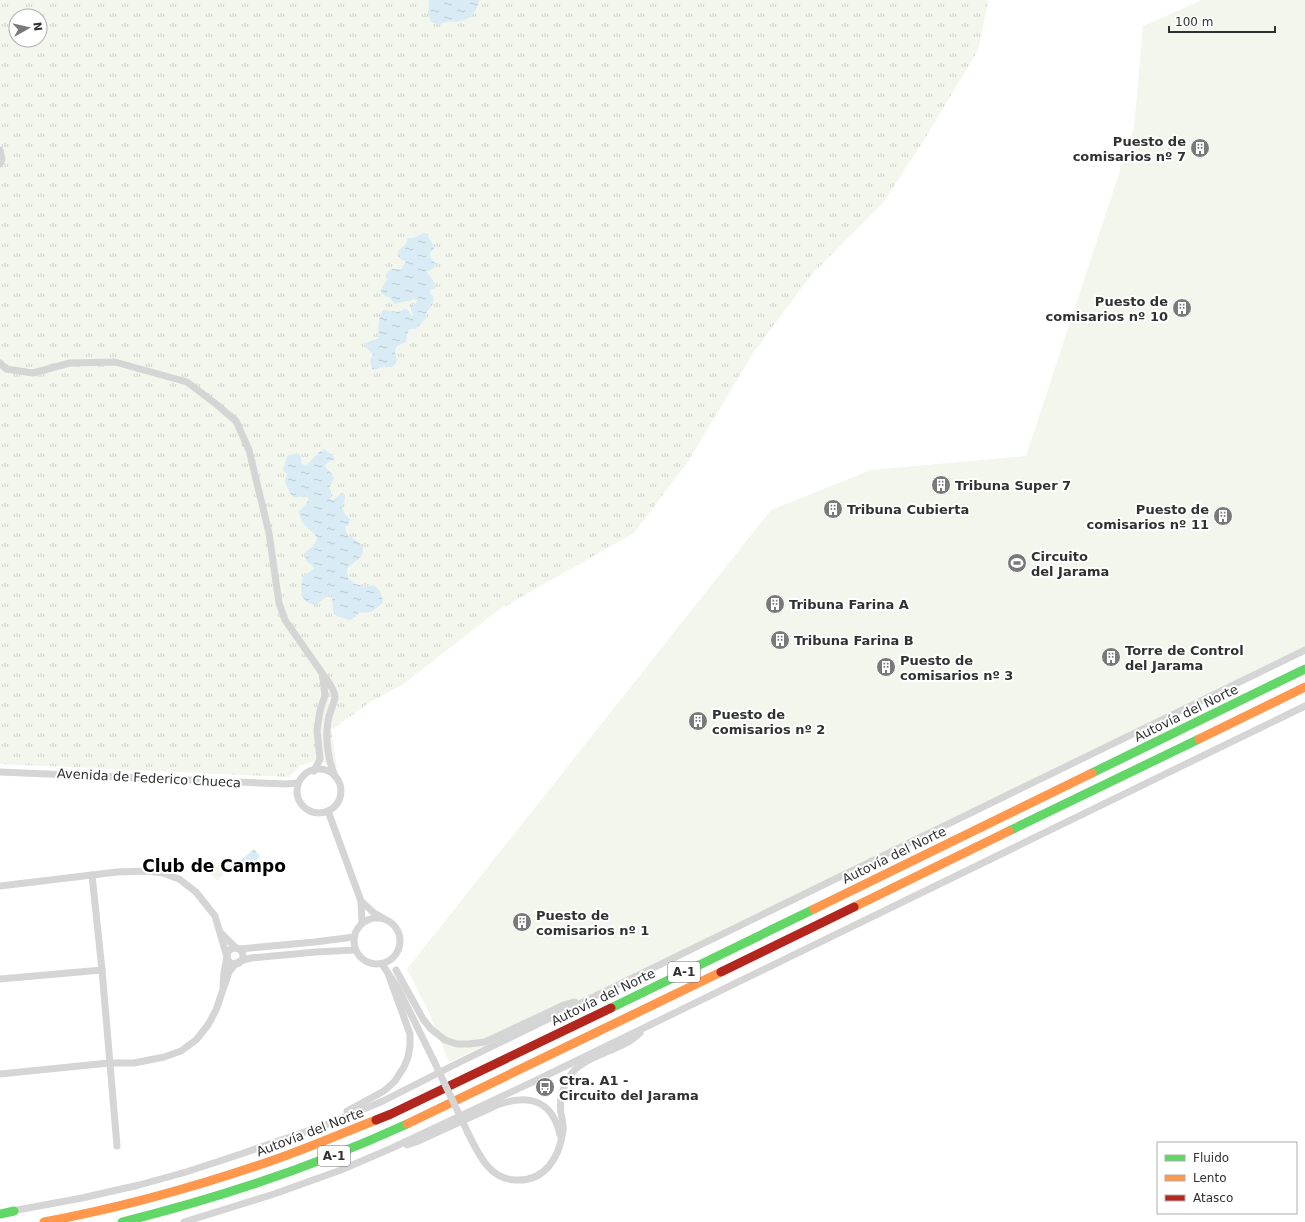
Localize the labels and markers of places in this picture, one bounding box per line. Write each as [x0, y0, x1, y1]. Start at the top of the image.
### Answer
place label: Puesto de comisarios nº 7 [1073, 134, 1186, 164]
building icon: Puesto de comisarios nº 7 [1189, 137, 1211, 159]
place label: Puesto de comisarios nº 10 [1046, 294, 1168, 324]
building icon: Puesto de comisarios nº 10 [1171, 297, 1193, 319]
building icon: Tribuna Super 7 [930, 474, 952, 496]
place label: Tribuna Super 7 [955, 478, 1071, 493]
building icon: Tribuna Cubierta [822, 498, 844, 520]
place label: Tribuna Cubierta [847, 502, 969, 517]
place label: Puesto de comisarios nº 11 [1087, 502, 1209, 532]
building icon: Puesto de comisarios nº 11 [1212, 505, 1234, 527]
place label: Circuito del Jarama [1031, 549, 1109, 579]
sports icon: Circuito del Jarama [1006, 552, 1028, 574]
building icon: Tribuna Farina A [764, 593, 786, 615]
place label: Tribuna Farina A [789, 597, 909, 612]
building icon: Tribuna Farina B [769, 629, 791, 651]
place label: Tribuna Farina B [794, 633, 914, 648]
place label: Torre de Control del Jarama [1125, 643, 1244, 673]
building icon: Torre de Control del Jarama [1100, 646, 1122, 668]
place label: Puesto de comisarios nº 3 [900, 653, 1013, 683]
building icon: Puesto de comisarios nº 3 [875, 656, 897, 678]
place label: Puesto de comisarios nº 2 [712, 707, 825, 737]
building icon: Puesto de comisarios nº 2 [687, 710, 709, 732]
place label: Puesto de comisarios nº 1 [536, 908, 649, 938]
building icon: Puesto de comisarios nº 1 [511, 911, 533, 933]
place label: Ctra. A1 - Circuito del Jarama [559, 1073, 699, 1103]
bus stop icon: Ctra. A1 - Circuito del Jarama [534, 1076, 556, 1098]

